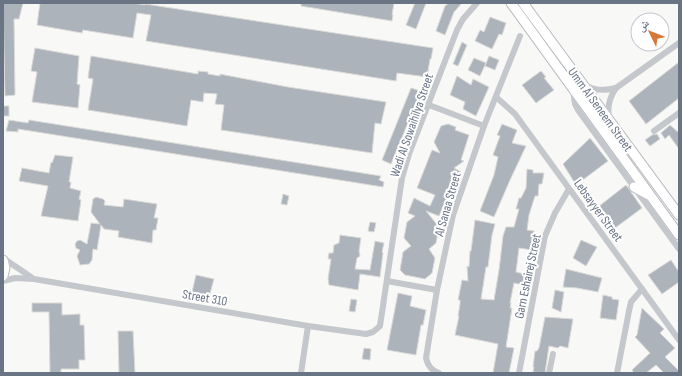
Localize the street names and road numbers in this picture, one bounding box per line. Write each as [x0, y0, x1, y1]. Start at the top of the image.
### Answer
street label: Umm Al Seneem Street [564, 64, 636, 155]
street label: Wadi Al Sowaihilya Street [387, 71, 437, 179]
street label: Al Sanaa Street [431, 170, 465, 239]
street label: Lebsayyer Street [570, 176, 626, 245]
street label: Garn Eshairej Street [511, 232, 545, 320]
street label: Street 310 [181, 286, 229, 310]

